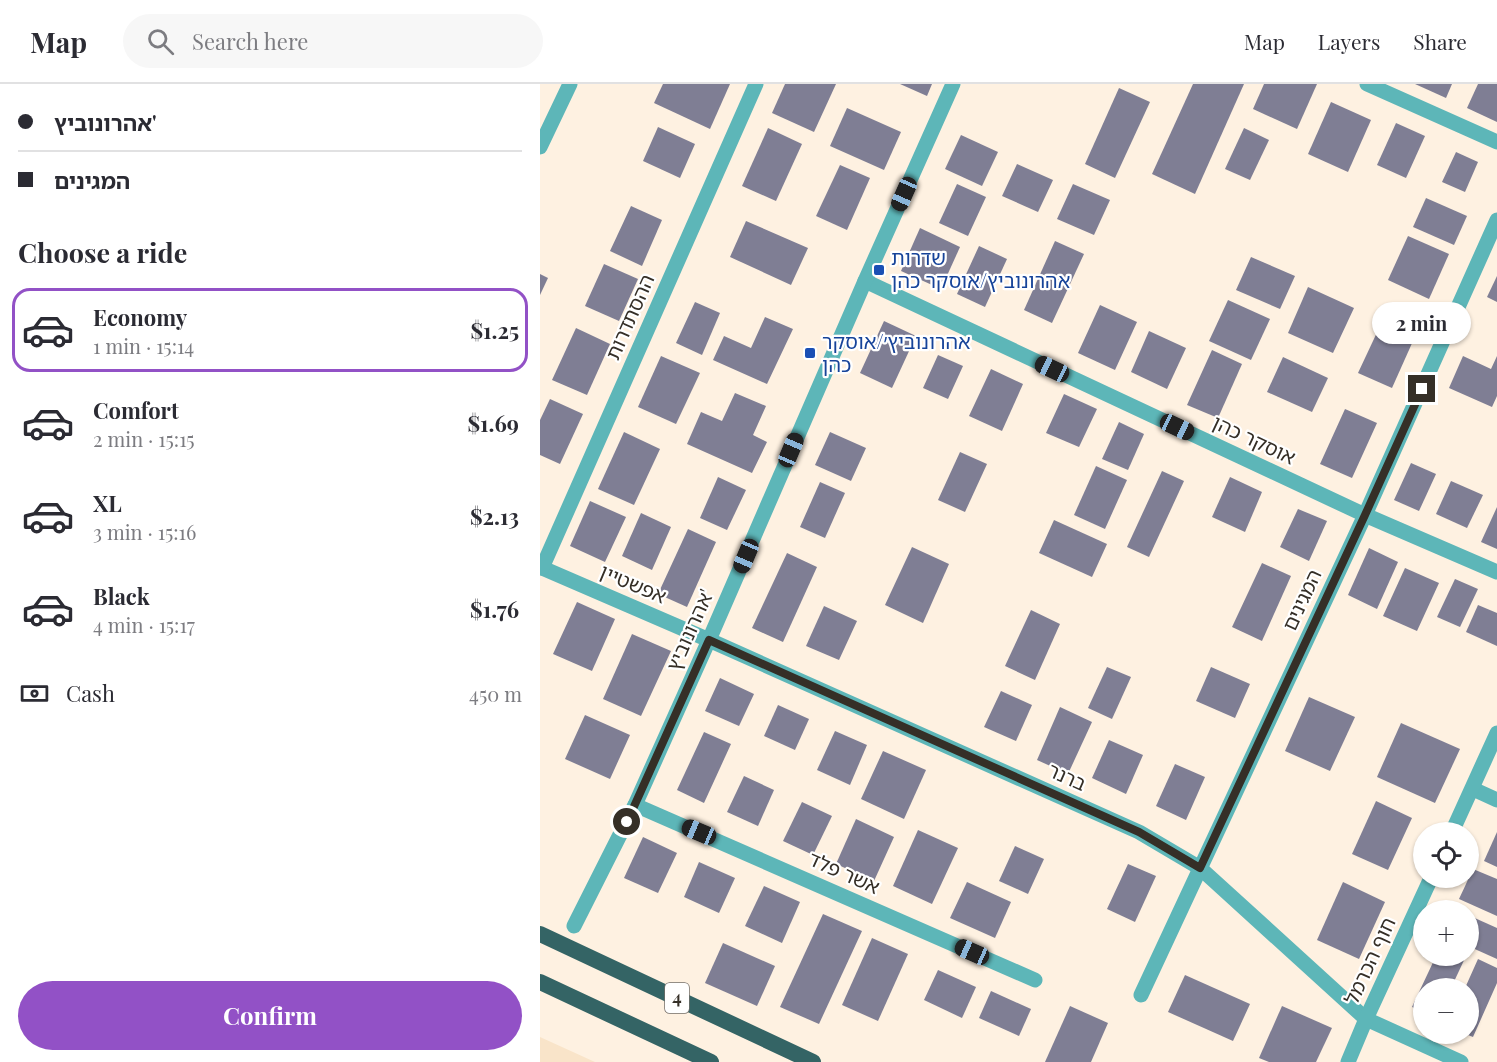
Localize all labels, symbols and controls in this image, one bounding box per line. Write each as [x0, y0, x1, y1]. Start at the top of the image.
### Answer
search box [123, 14, 543, 68]
text: Map [30, 23, 87, 60]
icon: search [144, 25, 177, 58]
text: Search here [192, 26, 308, 56]
text: Map [1244, 27, 1285, 55]
text: Layers [1318, 27, 1380, 55]
text: Share [1413, 27, 1467, 55]
text: אהרונוביץ' [54, 107, 157, 137]
text: המגינים [54, 165, 130, 195]
car [888, 174, 920, 214]
text: Choose a ride [18, 234, 187, 270]
place label: שדרות אהרונוביץ/אוסקר כהן [891, 243, 1070, 293]
marker: שדרות אהרונוביץ/אוסקר כהן [872, 263, 886, 277]
street label: ההסתדרות [598, 269, 659, 363]
text: Economy [93, 302, 187, 332]
callout: 2 min [1372, 302, 1472, 344]
icon: car [21, 303, 75, 357]
text: 2 min [1396, 309, 1447, 336]
text: $1.25 [470, 315, 519, 345]
place label: אהרונוביץ׳/אוסקר כהן [822, 327, 971, 377]
text: 1 min · 15:14 [93, 332, 194, 359]
marker: אהרונוביץ׳/אוסקר כהן [803, 346, 817, 360]
car [1032, 353, 1072, 385]
route end [1408, 375, 1435, 402]
text: Comfort [93, 395, 179, 425]
icon: car [21, 396, 75, 450]
text: $1.69 [467, 408, 519, 438]
street label: אוסקר כהן [1209, 408, 1301, 470]
car [1157, 411, 1197, 443]
text: 2 min · 15:15 [93, 425, 195, 452]
car [776, 430, 806, 470]
text: XL [93, 488, 122, 518]
icon: car [21, 489, 75, 543]
text: $2.13 [470, 501, 519, 531]
text: 3 min · 15:16 [93, 518, 196, 545]
car [731, 536, 761, 576]
street label: אפשטיין [596, 557, 671, 609]
street label: המגינים [1275, 564, 1327, 634]
text: Black [93, 581, 150, 611]
icon: car [21, 582, 75, 636]
street label: אהרונוביץ' [659, 584, 719, 675]
text: $1.76 [470, 594, 519, 624]
text: 4 min · 15:17 [93, 611, 195, 638]
icon: cash [18, 677, 51, 710]
text: Cash [66, 678, 115, 708]
text: 450 m [469, 680, 522, 707]
street label: ברנר [1044, 755, 1091, 796]
route start [613, 808, 640, 835]
car [679, 817, 719, 847]
map controls [1413, 822, 1479, 1044]
button: locate [1413, 822, 1479, 888]
street label: אשר פלד [805, 844, 884, 899]
button: + [1413, 900, 1479, 966]
street label: חוף הכרמל [1337, 912, 1401, 1008]
car [952, 936, 992, 968]
button: − [1413, 978, 1479, 1044]
button: Confirm [18, 981, 522, 1050]
road number: 4 [665, 983, 689, 1013]

